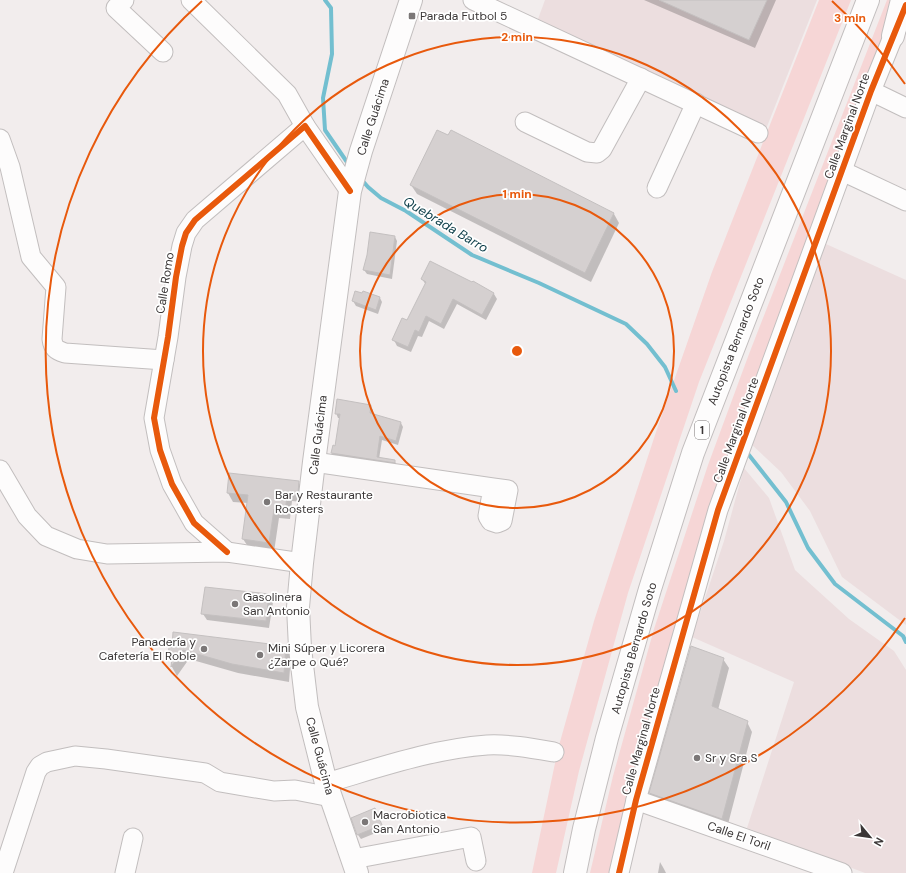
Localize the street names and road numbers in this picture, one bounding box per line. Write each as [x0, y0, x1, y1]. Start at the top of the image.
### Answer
street label: Calle Marginal Norte [820, 71, 874, 181]
street label: Calle Guácima [353, 77, 393, 157]
street label: Calle Romo [152, 251, 178, 315]
street label: Autopista Bernardo Soto [704, 274, 768, 408]
street label: Calle Marginal Norte [709, 375, 763, 485]
street label: Calle Guácima [305, 394, 331, 476]
road number: 1 [695, 421, 709, 439]
street label: Autopista Bernardo Soto [608, 580, 660, 716]
street label: Calle Marginal Norte [618, 685, 664, 797]
street label: Calle Guácima [302, 715, 338, 797]
street label: Calle El Toril [705, 818, 773, 854]

